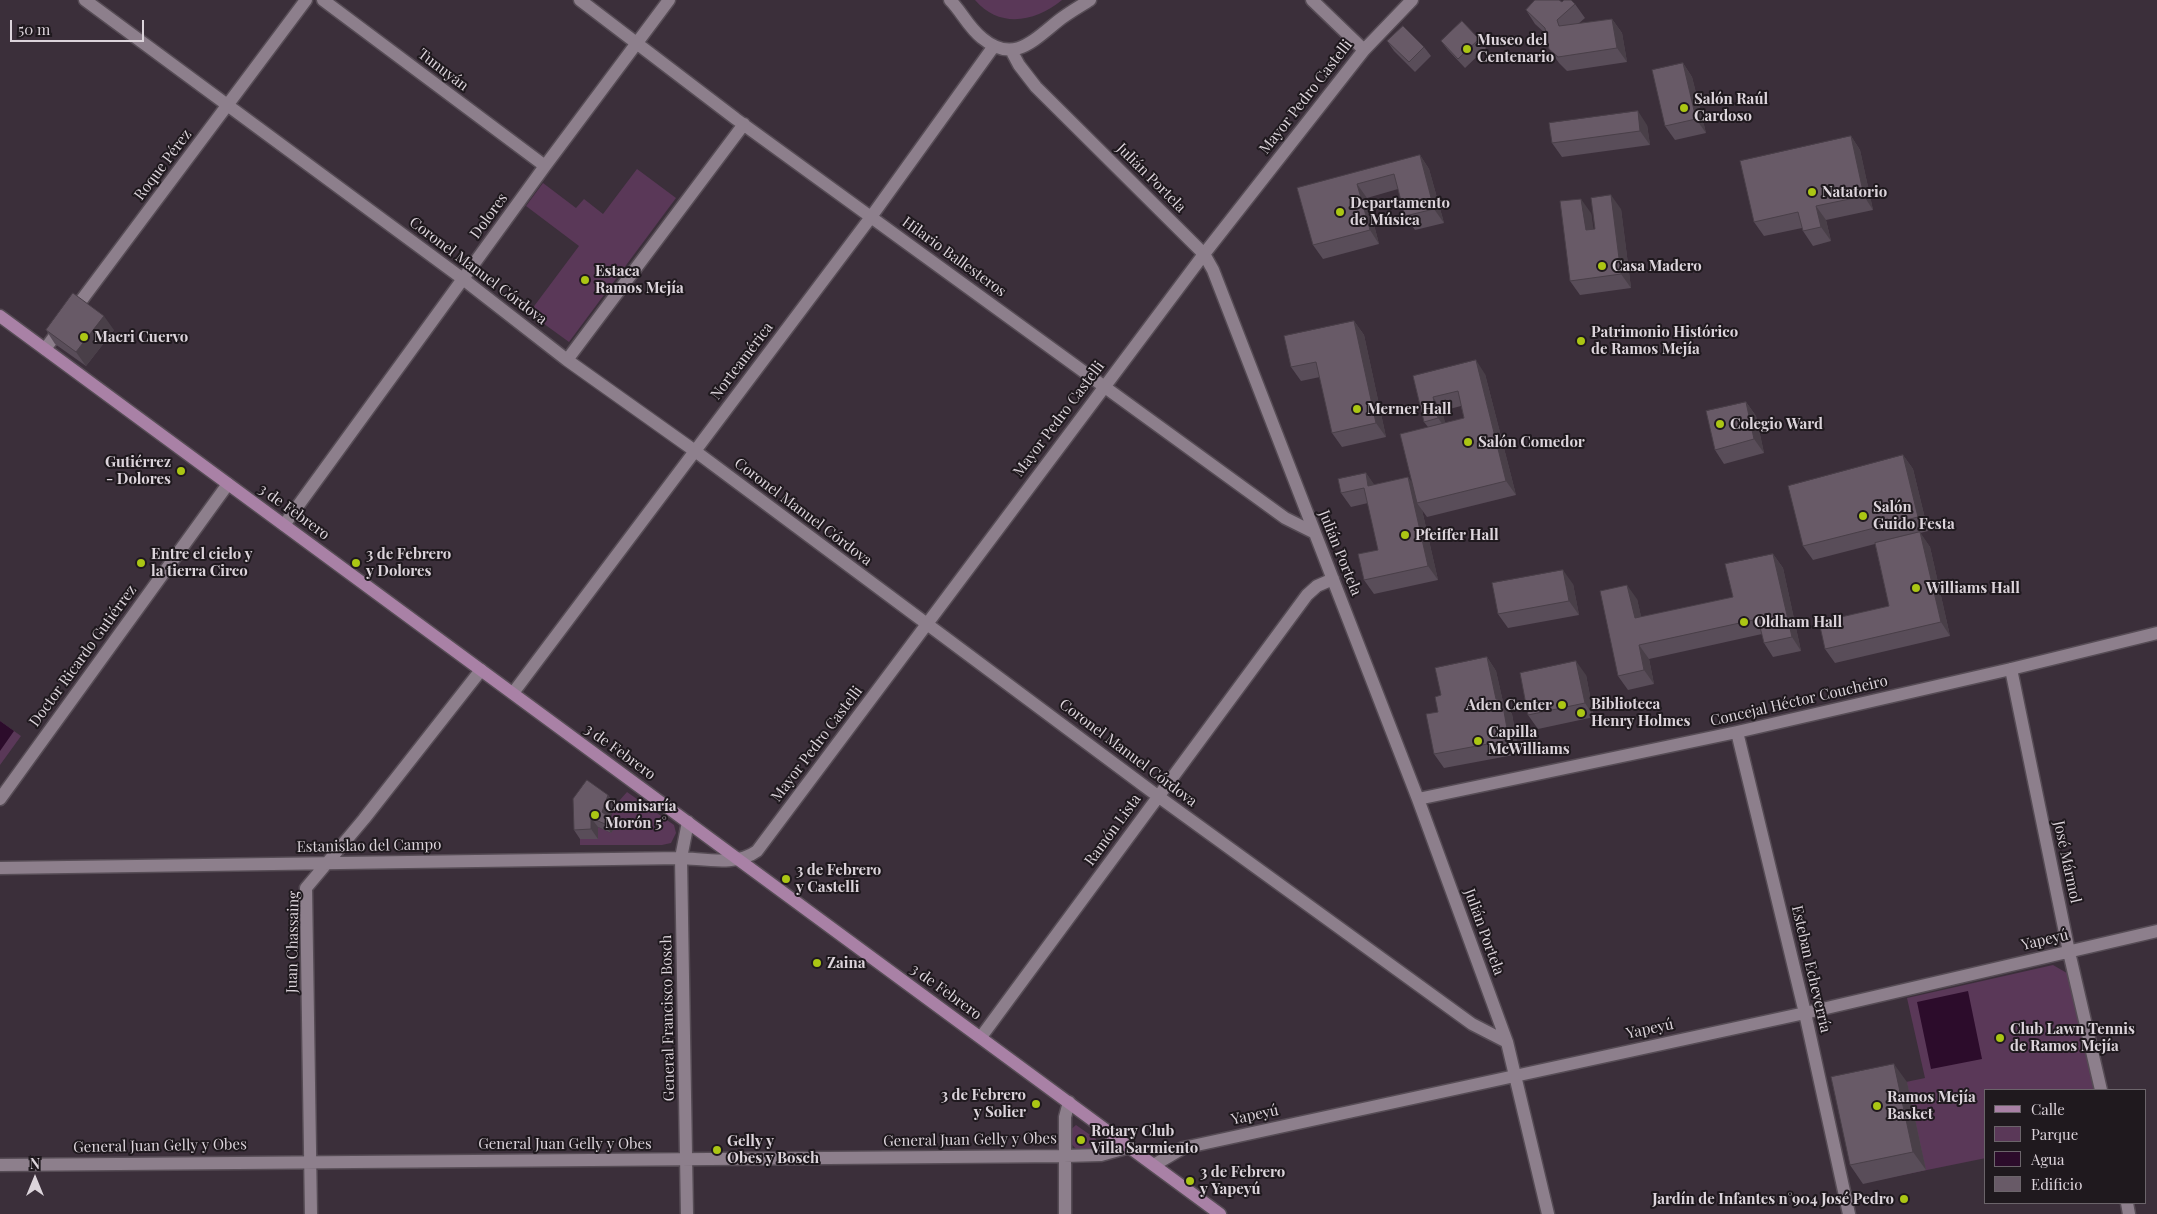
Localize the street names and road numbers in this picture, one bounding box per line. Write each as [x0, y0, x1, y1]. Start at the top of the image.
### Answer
street label: Mayor Pedro Castelli [1256, 36, 1356, 158]
street label: Tunuyán [414, 45, 472, 95]
street label: Roque Pérez [131, 126, 195, 204]
street label: Julián Portela [1113, 140, 1189, 216]
street label: Dolores [466, 190, 512, 242]
street label: Coronel Manuel Córdova [406, 213, 550, 329]
street label: Hilario Ballesteros [898, 213, 1010, 301]
street label: Norteamérica [707, 319, 777, 403]
street label: Mayor Pedro Castelli [1010, 358, 1108, 480]
street label: Coronel Manuel Córdova [731, 454, 875, 570]
street label: 3 de Febrero [255, 480, 333, 544]
street label: Julián Portela [1315, 508, 1365, 598]
street label: Doctor Ricardo Gutiérrez [26, 582, 140, 730]
street label: Concejal Héctor Coucheiro [1708, 672, 1890, 730]
street label: Mayor Pedro Castelli [768, 683, 866, 805]
street label: Coronel Manuel Córdova [1056, 695, 1200, 811]
street label: 3 de Febrero [581, 720, 659, 784]
street label: Ramón Lista [1081, 791, 1145, 869]
street label: José Mármol [2049, 819, 2085, 905]
street label: Estanislao del Campo [296, 836, 442, 856]
street label: Julián Portela [1460, 886, 1508, 978]
street label: Juan Chassaing [283, 891, 303, 993]
street label: Esteban Echeverría [1788, 904, 1834, 1034]
street label: Yapeyú [2020, 926, 2070, 954]
street label: General Francisco Bosch [658, 935, 678, 1101]
street label: 3 de Febrero [907, 960, 985, 1024]
street label: Yapeyú [1625, 1015, 1675, 1043]
street label: Yapeyú [1230, 1101, 1280, 1129]
street label: General Juan Gelly y Obes [883, 1129, 1057, 1151]
street label: General Juan Gelly y Obes [73, 1135, 247, 1157]
street label: General Juan Gelly y Obes [478, 1135, 652, 1153]

